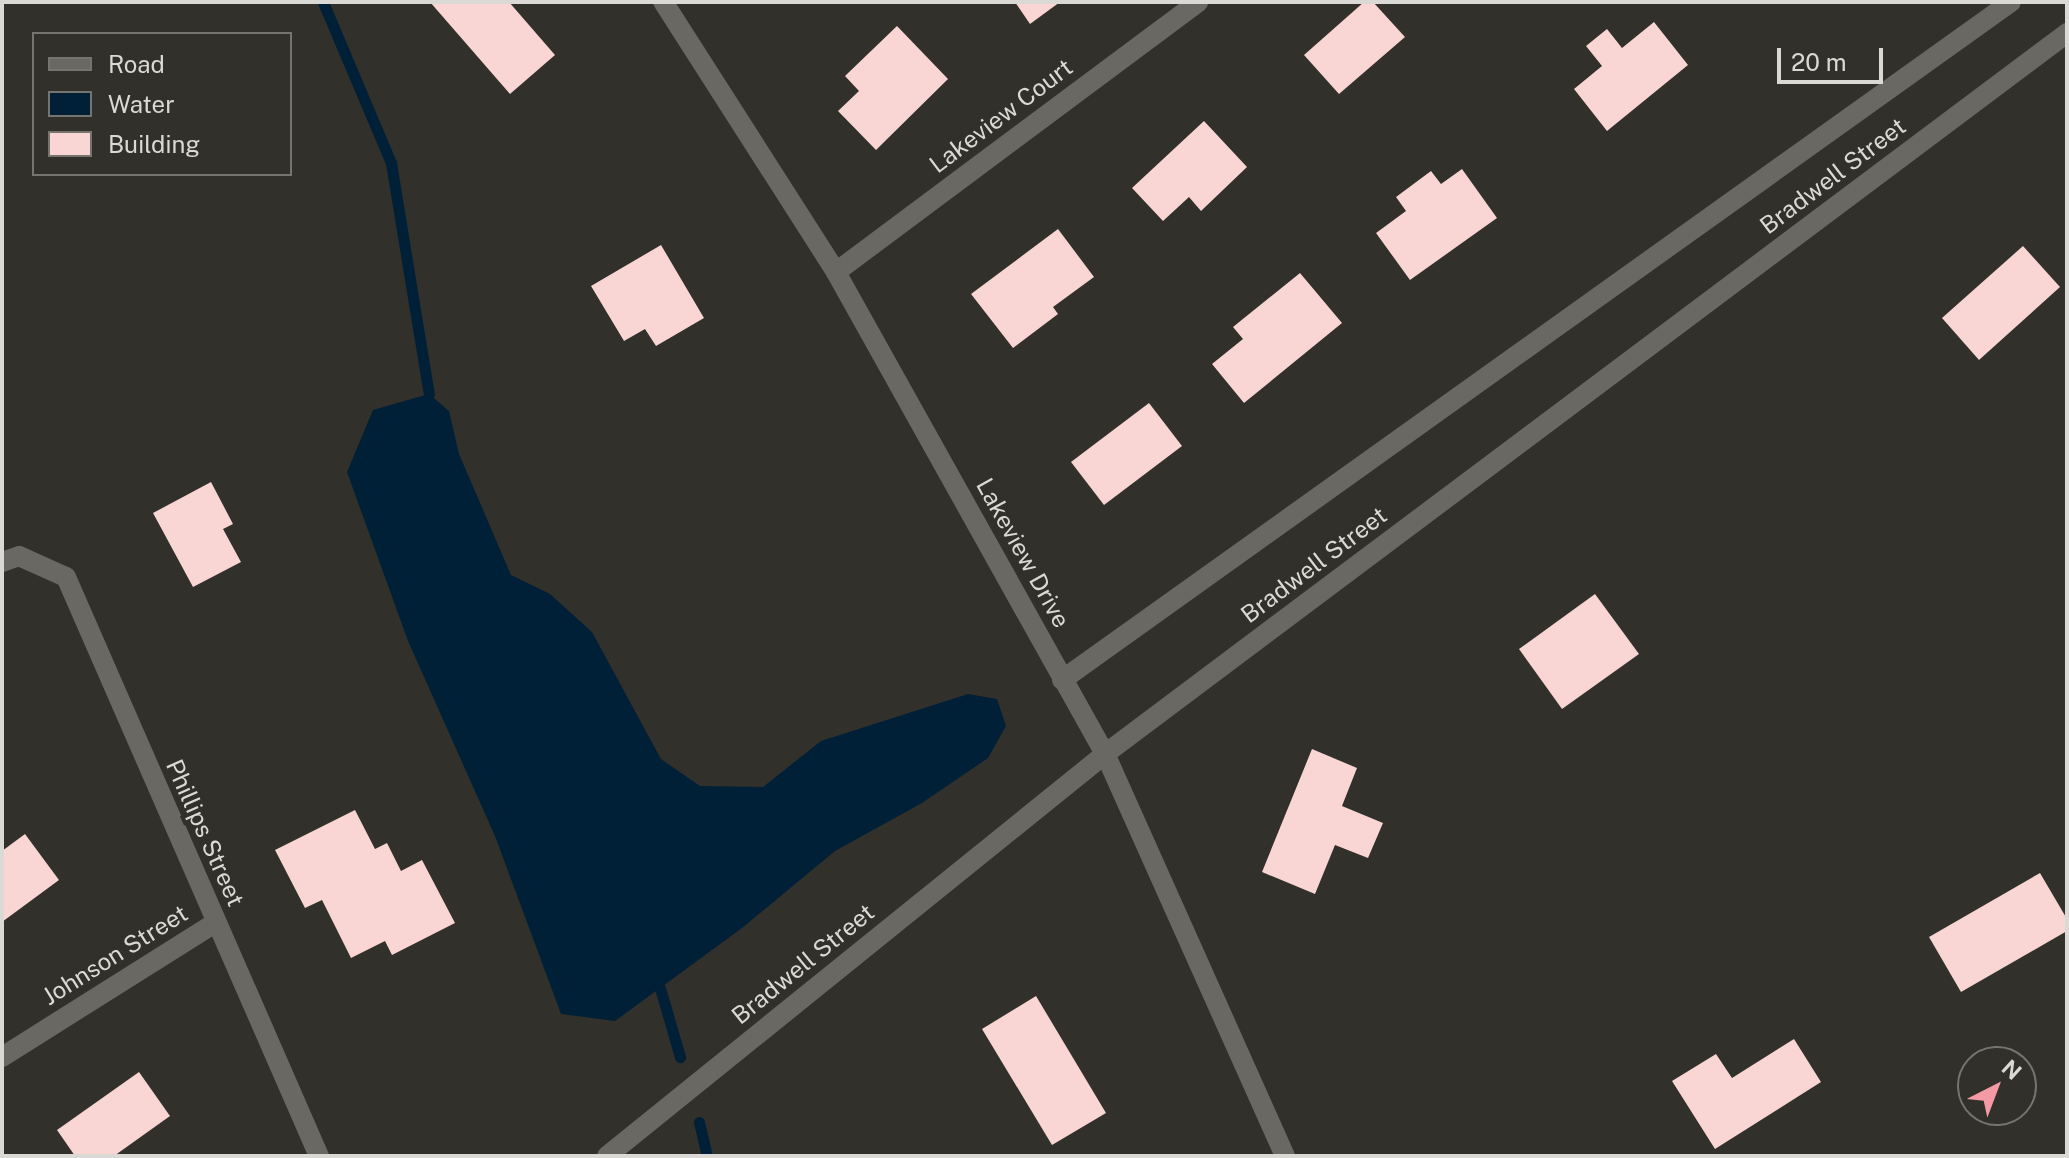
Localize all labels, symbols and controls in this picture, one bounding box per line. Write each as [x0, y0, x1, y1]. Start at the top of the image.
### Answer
legend [32, 32, 292, 176]
scale bar [1781, 32, 1887, 82]
text: 20 m [1791, 48, 1847, 76]
text: Road [108, 50, 165, 78]
street label: Lakeview Court [924, 53, 1078, 179]
text: Water [108, 90, 175, 118]
street label: Bradwell Street [1755, 112, 1911, 240]
text: Building [108, 130, 200, 158]
street label: Lakeview Drive [970, 473, 1076, 633]
street label: Bradwell Street [1236, 501, 1392, 629]
street label: Phillips Street [160, 755, 250, 911]
street label: Bradwell Street [726, 898, 880, 1030]
street label: Johnson Street [37, 899, 193, 1011]
north arrow [1957, 1046, 2037, 1126]
text: N [1997, 1054, 2027, 1085]

